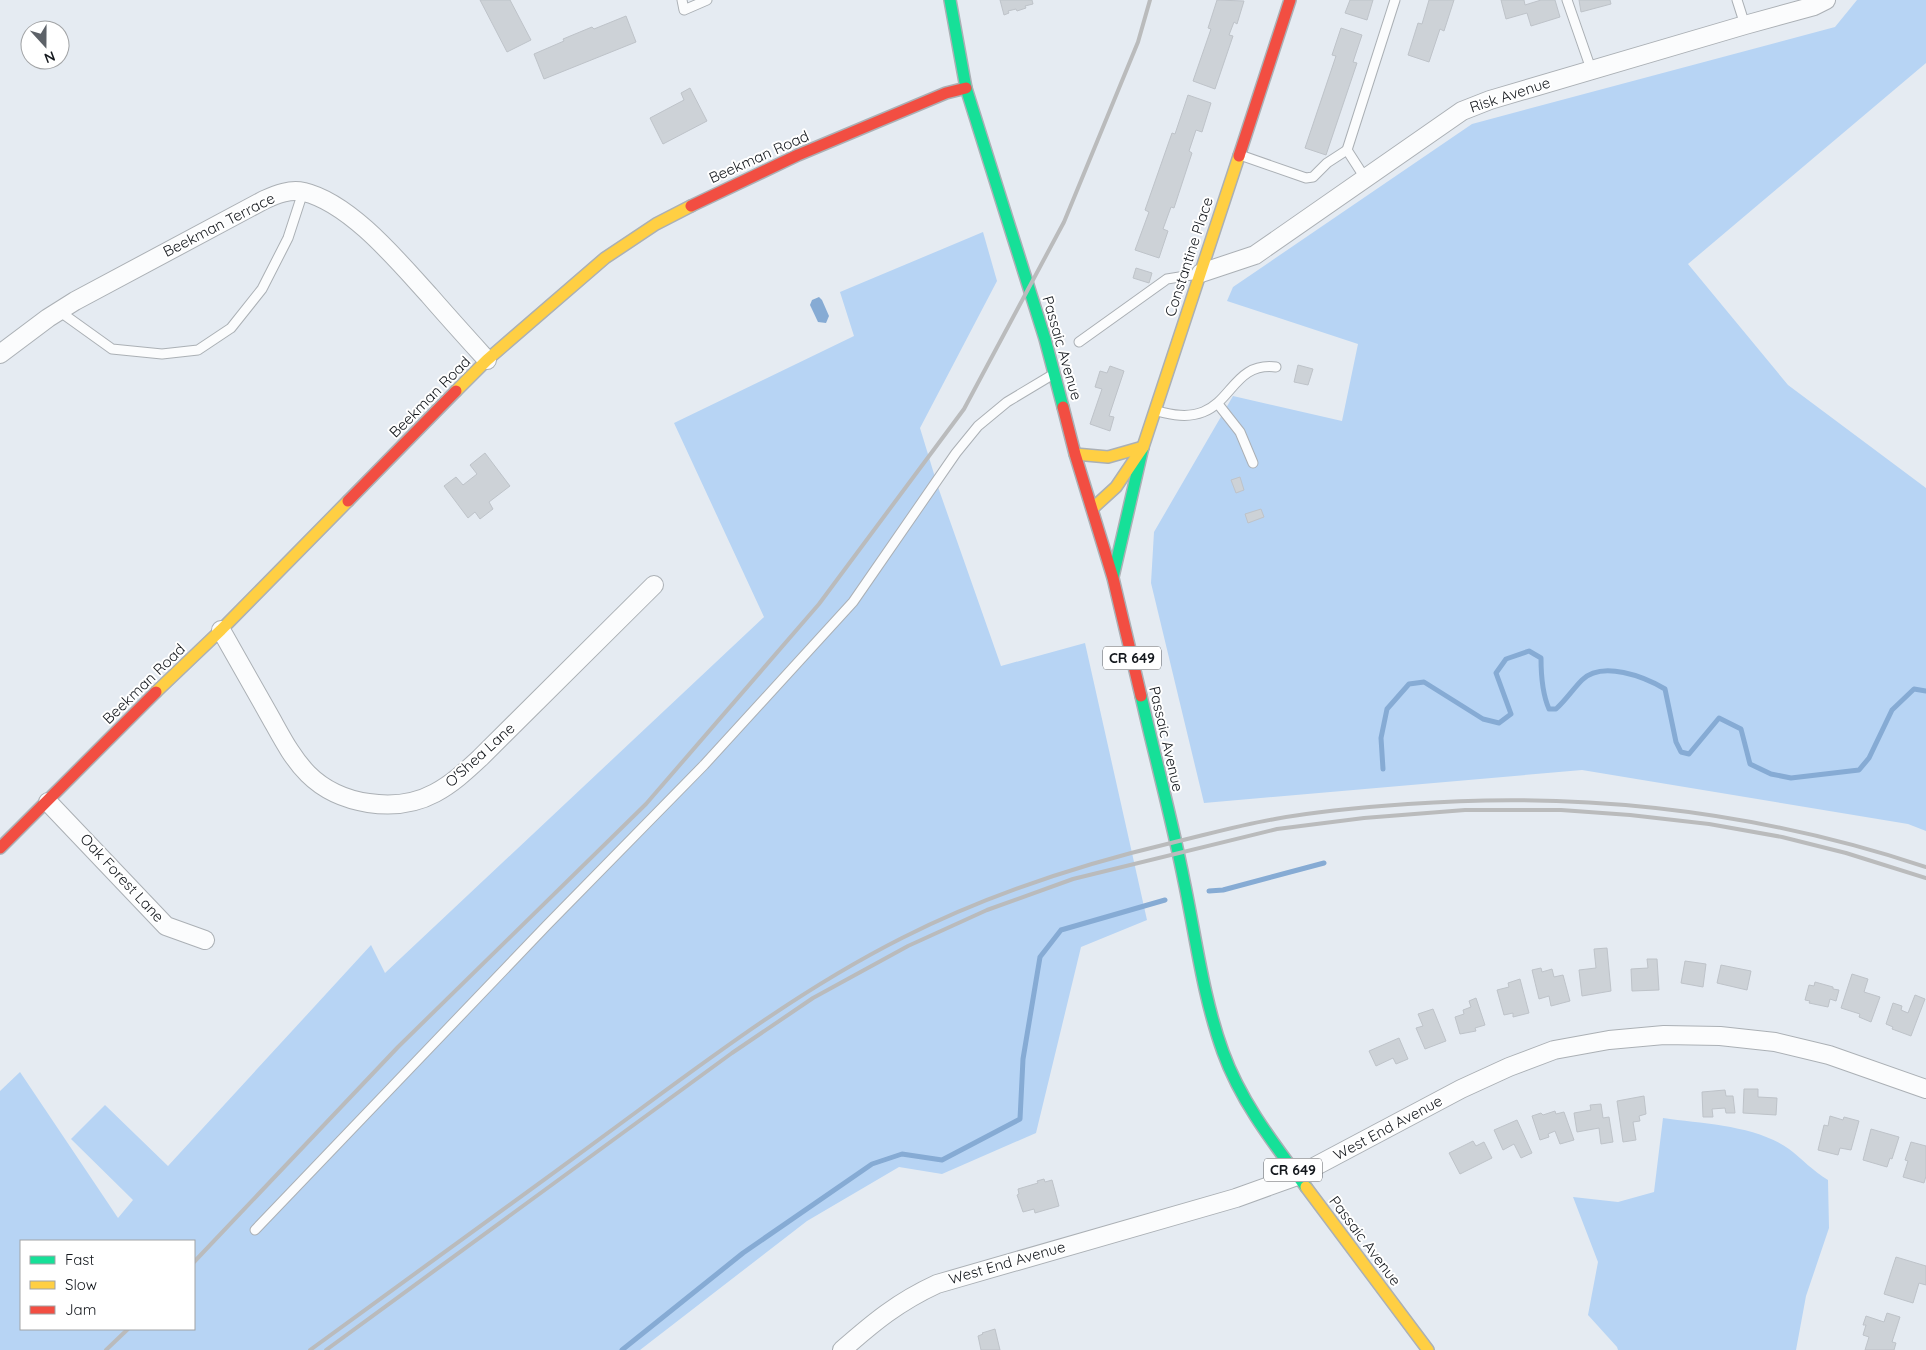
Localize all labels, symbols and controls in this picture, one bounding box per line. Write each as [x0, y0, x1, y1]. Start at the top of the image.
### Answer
north arrow [20, 20, 70, 70]
text: N [42, 47, 58, 67]
street label: Risk Avenue [1467, 73, 1553, 116]
street label: Beekman Road [706, 126, 812, 187]
street label: Beekman Terrace [160, 188, 278, 261]
street label: Constantine Place [1160, 195, 1217, 319]
street label: Passaic Avenue [1039, 294, 1086, 402]
street label: Beekman Road [385, 352, 474, 441]
street label: Beekman Road [98, 639, 189, 728]
road number: CR 649 [1103, 646, 1161, 670]
street label: Passaic Avenue [1145, 684, 1188, 793]
street label: O'Shea Lane [441, 718, 518, 791]
street label: Oak Forest Lane [76, 829, 168, 926]
street label: West End Avenue [1330, 1091, 1445, 1164]
road number: CR 649 [1264, 1158, 1322, 1182]
street label: Passaic Avenue [1325, 1192, 1405, 1289]
street label: West End Avenue [946, 1237, 1067, 1288]
legend [20, 1240, 195, 1330]
text: Fast [65, 1250, 94, 1269]
text: Slow [65, 1275, 97, 1294]
text: Jam [65, 1300, 96, 1319]

